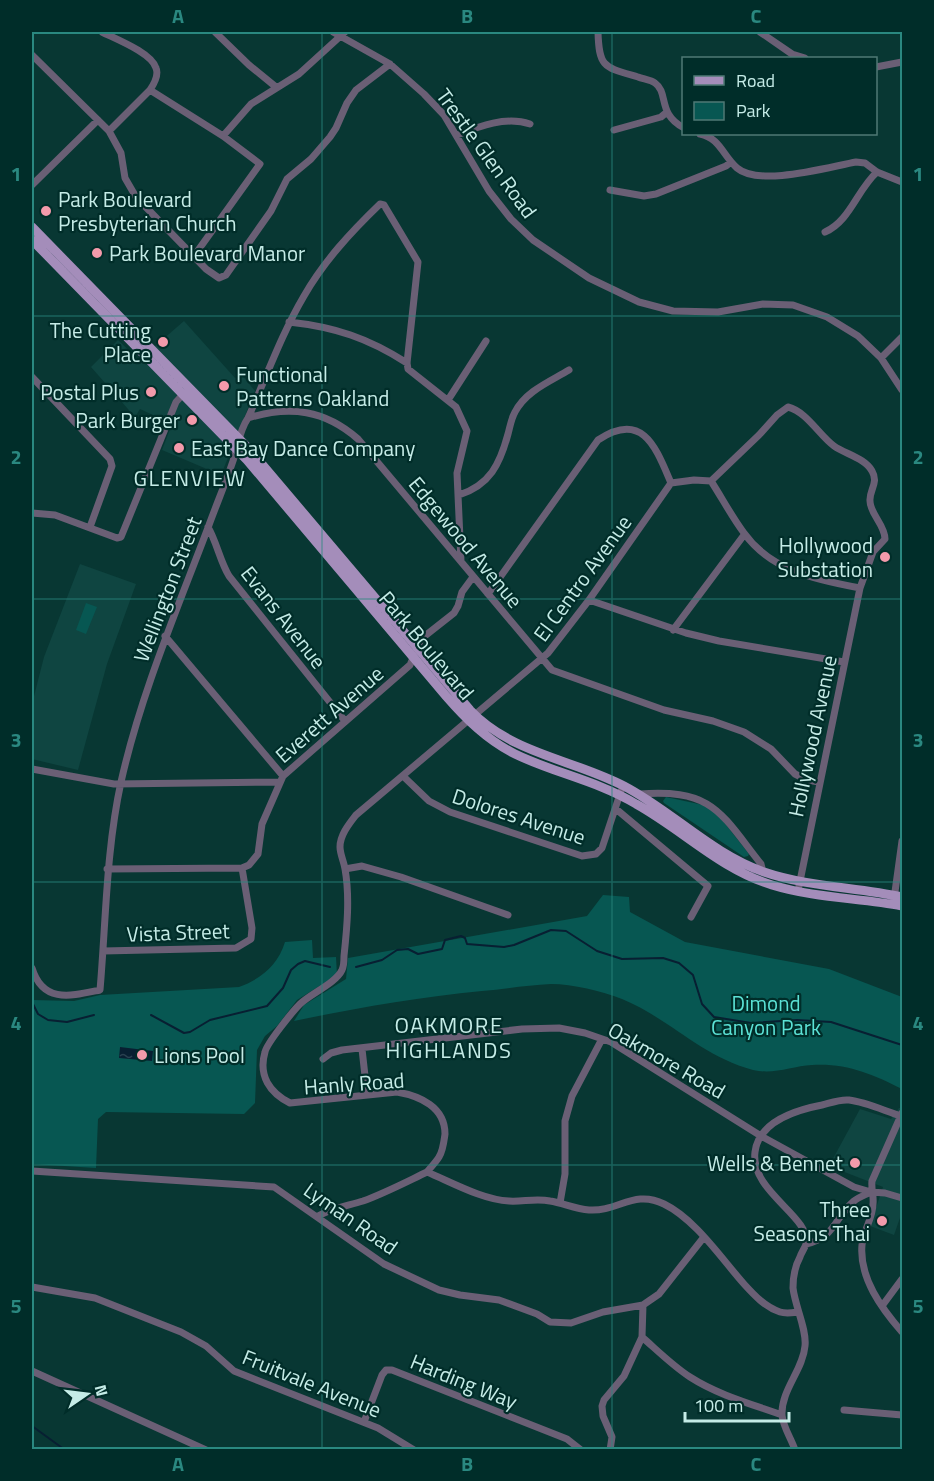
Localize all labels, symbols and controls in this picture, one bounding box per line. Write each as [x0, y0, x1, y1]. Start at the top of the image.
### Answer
text: A [172, 0, 184, 31]
text: B [461, 0, 473, 31]
text: C [751, 0, 762, 31]
legend [682, 57, 877, 135]
text: Road [736, 67, 775, 94]
street label: Trestle Glen Road [429, 81, 545, 225]
text: Park [736, 97, 771, 124]
text: 1 [10, 158, 22, 189]
text: 1 [912, 158, 924, 189]
place label: Park Boulevard Presbyterian Church [58, 183, 236, 239]
marker: Park Boulevard Presbyterian Church [39, 204, 53, 218]
place label: Park Boulevard Manor [109, 237, 305, 269]
marker: Park Boulevard Manor [90, 246, 104, 260]
place label: The Cutting Place [50, 314, 151, 370]
marker: The Cutting Place [156, 335, 170, 349]
place label: Functional Patterns Oakland [236, 358, 389, 414]
place label: Postal Plus [40, 376, 139, 408]
marker: Functional Patterns Oakland [217, 379, 231, 393]
marker: Postal Plus [144, 385, 158, 399]
place label: Park Burger [75, 404, 180, 436]
marker: Park Burger [185, 413, 199, 427]
place label: East Bay Dance Company [191, 432, 415, 464]
text: 2 [10, 441, 22, 472]
marker: East Bay Dance Company [172, 441, 186, 455]
text: 2 [912, 441, 924, 472]
district label: GLENVIEW [133, 461, 247, 495]
street label: Edgewood Avenue [401, 469, 531, 615]
street label: El Centro Avenue [525, 508, 639, 648]
street label: Wellington Street [125, 511, 210, 666]
place label: Hollywood Substation [777, 529, 873, 585]
marker: Hollywood Substation [878, 550, 892, 564]
street label: Evans Avenue [233, 559, 335, 675]
street label: Park Boulevard [372, 583, 482, 707]
street label: Hollywood Avenue [779, 652, 845, 820]
street label: Everett Avenue [268, 658, 390, 770]
text: 3 [10, 724, 22, 755]
text: 3 [912, 724, 924, 755]
street label: Dolores Avenue [448, 779, 590, 853]
street label: Vista Street [126, 914, 231, 950]
park label: Dimond Canyon Park [711, 987, 821, 1043]
text: 4 [10, 1007, 22, 1038]
text: 4 [912, 1007, 924, 1038]
district label: OAKMORE HIGHLANDS [386, 1008, 512, 1067]
street label: Oakmore Road [602, 1013, 732, 1107]
place label: Lions Pool [154, 1039, 245, 1071]
marker: Lions Pool [135, 1048, 149, 1062]
street label: Hanly Road [302, 1064, 406, 1102]
place label: Wells & Bennet [707, 1147, 844, 1179]
marker: Wells & Bennet [848, 1156, 862, 1170]
street label: Lyman Road [297, 1174, 405, 1262]
place label: Three Seasons Thai [754, 1193, 870, 1249]
marker: Three Seasons Thai [875, 1214, 889, 1228]
text: 5 [10, 1290, 22, 1321]
text: 5 [912, 1290, 924, 1321]
street label: Fruitvale Avenue [238, 1341, 386, 1425]
street label: Harding Way [406, 1345, 522, 1417]
north arrow [57, 1364, 117, 1424]
text: N [89, 1382, 115, 1399]
scale bar [685, 1385, 788, 1423]
text: 100 m [694, 1392, 743, 1419]
text: A [172, 1448, 184, 1479]
text: B [461, 1448, 473, 1479]
text: C [751, 1448, 762, 1479]

